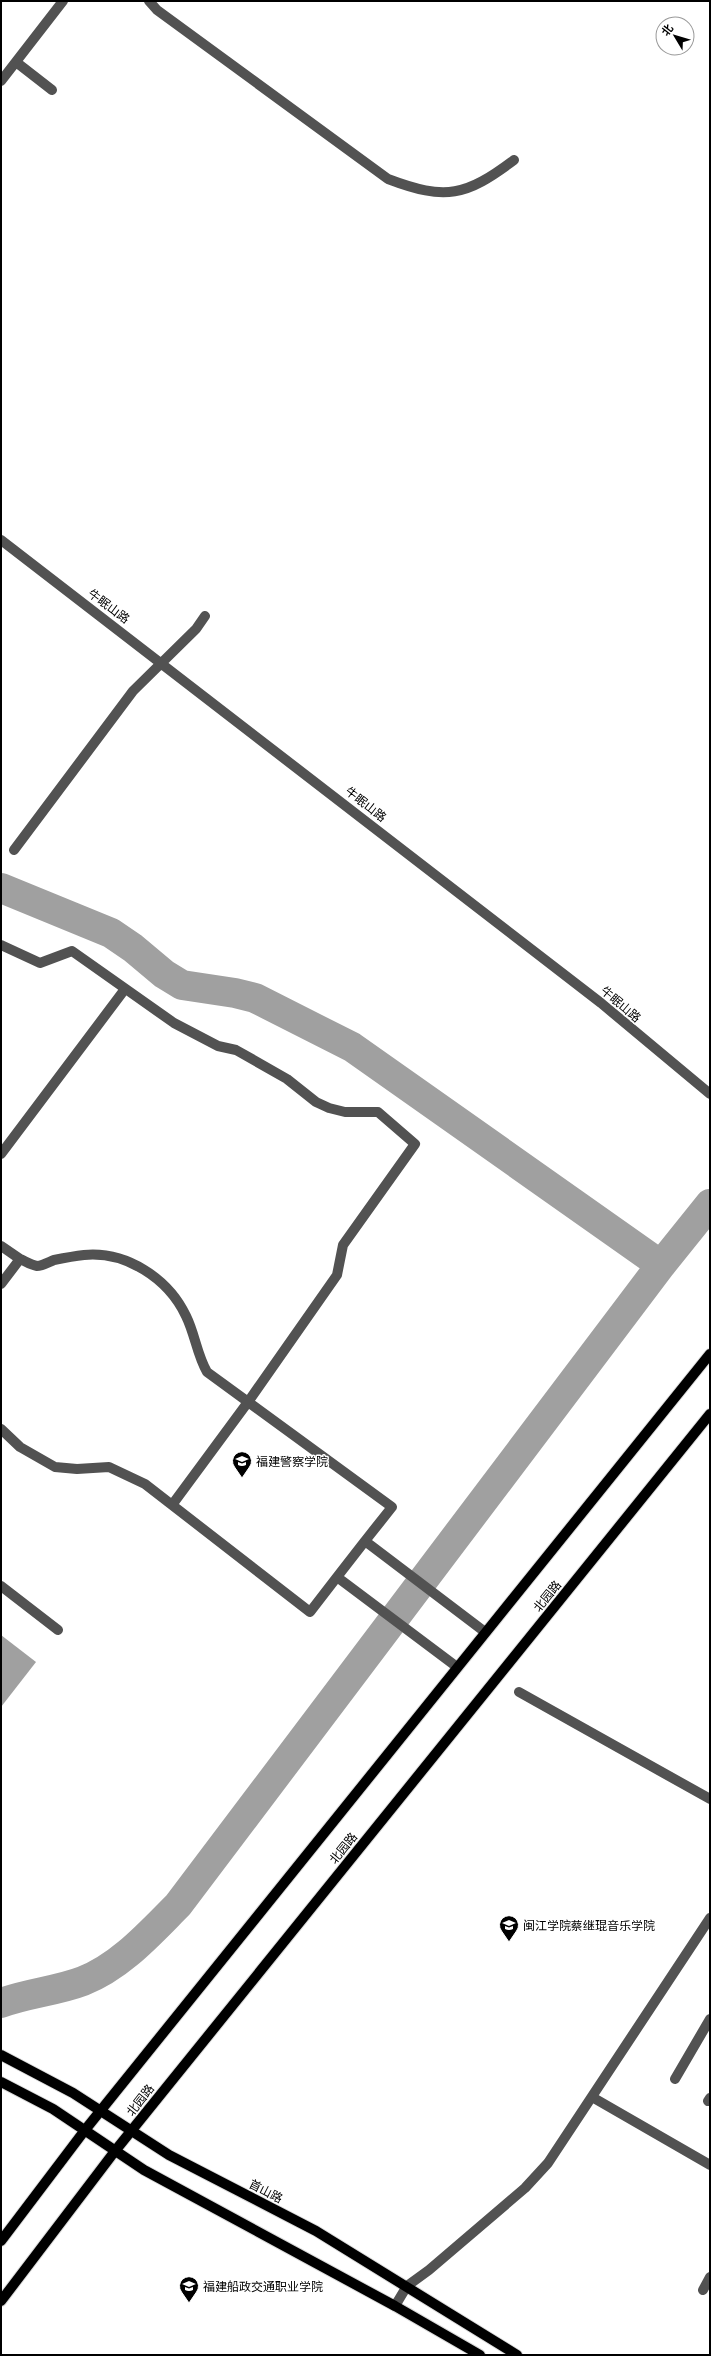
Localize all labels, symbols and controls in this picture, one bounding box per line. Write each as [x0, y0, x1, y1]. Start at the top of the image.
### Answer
north arrow [655, 16, 695, 56]
text: 北 [658, 21, 676, 38]
street label: 牛眠山路 [85, 586, 133, 626]
street label: 牛眠山路 [342, 783, 390, 825]
street label: 牛眠山路 [598, 983, 644, 1025]
school or university icon: 福建警察学院 [231, 1450, 253, 1478]
place label: 福建警察学院 [256, 1454, 328, 1469]
street label: 北园路 [530, 1577, 564, 1615]
street label: 北园路 [326, 1829, 360, 1867]
school or university icon: 闽江学院蔡继琨音乐学院 [498, 1914, 520, 1942]
place label: 闽江学院蔡继琨音乐学院 [523, 1918, 655, 1933]
street label: 北园路 [123, 2081, 157, 2119]
street label: 首山路 [247, 2176, 285, 2206]
school or university icon: 福建船政交通职业学院 [178, 2275, 200, 2303]
place label: 福建船政交通职业学院 [203, 2279, 323, 2294]

